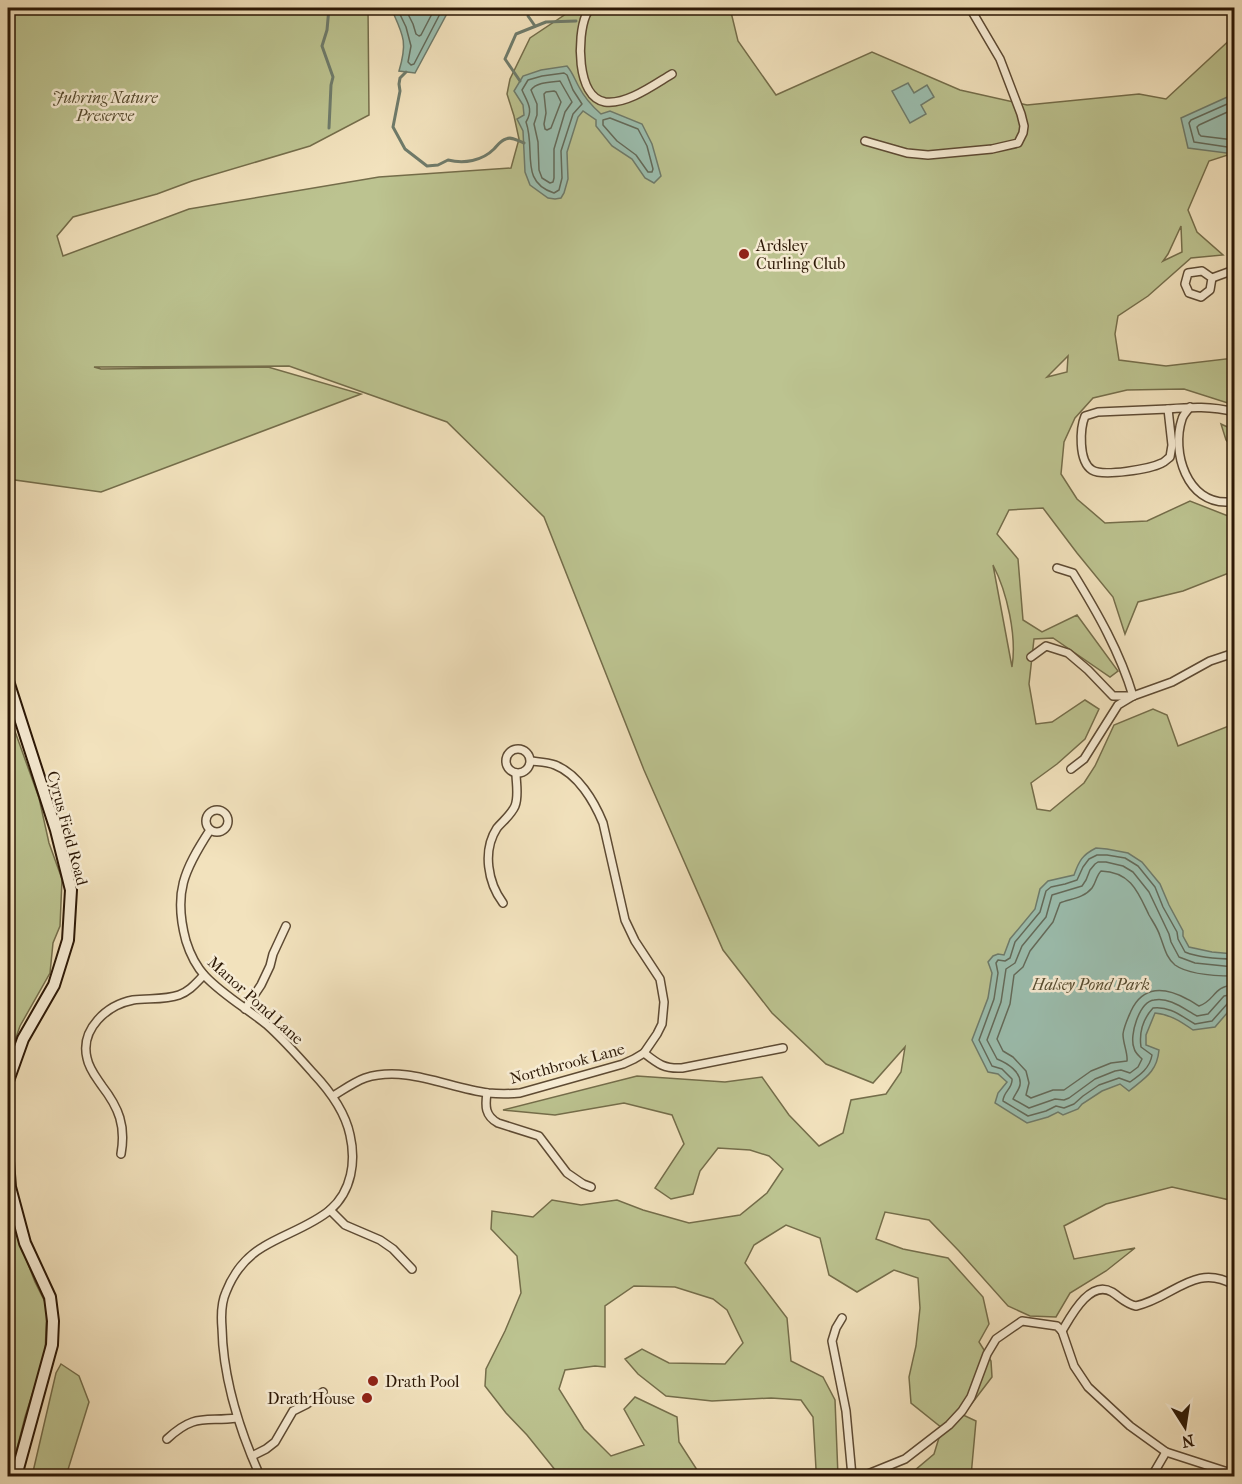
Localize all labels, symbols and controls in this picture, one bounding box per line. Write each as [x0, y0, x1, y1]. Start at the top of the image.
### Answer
park label: Juhring Nature Preserve [52, 88, 158, 125]
place label: Ardsley Curling Club [755, 236, 845, 273]
marker: Ardsley Curling Club [737, 247, 751, 261]
street label: Cyrus Field Road [43, 769, 92, 888]
street label: Manor Pond Lane [204, 952, 308, 1048]
park label: Halsey Pond Park [1031, 975, 1150, 994]
street label: Northbrook Lane [508, 1039, 627, 1088]
place label: Drath Pool [385, 1372, 460, 1391]
marker: Drath Pool [366, 1374, 380, 1388]
place label: Drath House [267, 1389, 355, 1408]
marker: Drath House [360, 1391, 374, 1405]
north arrow [1155, 1397, 1215, 1457]
text: N [1179, 1431, 1196, 1452]

